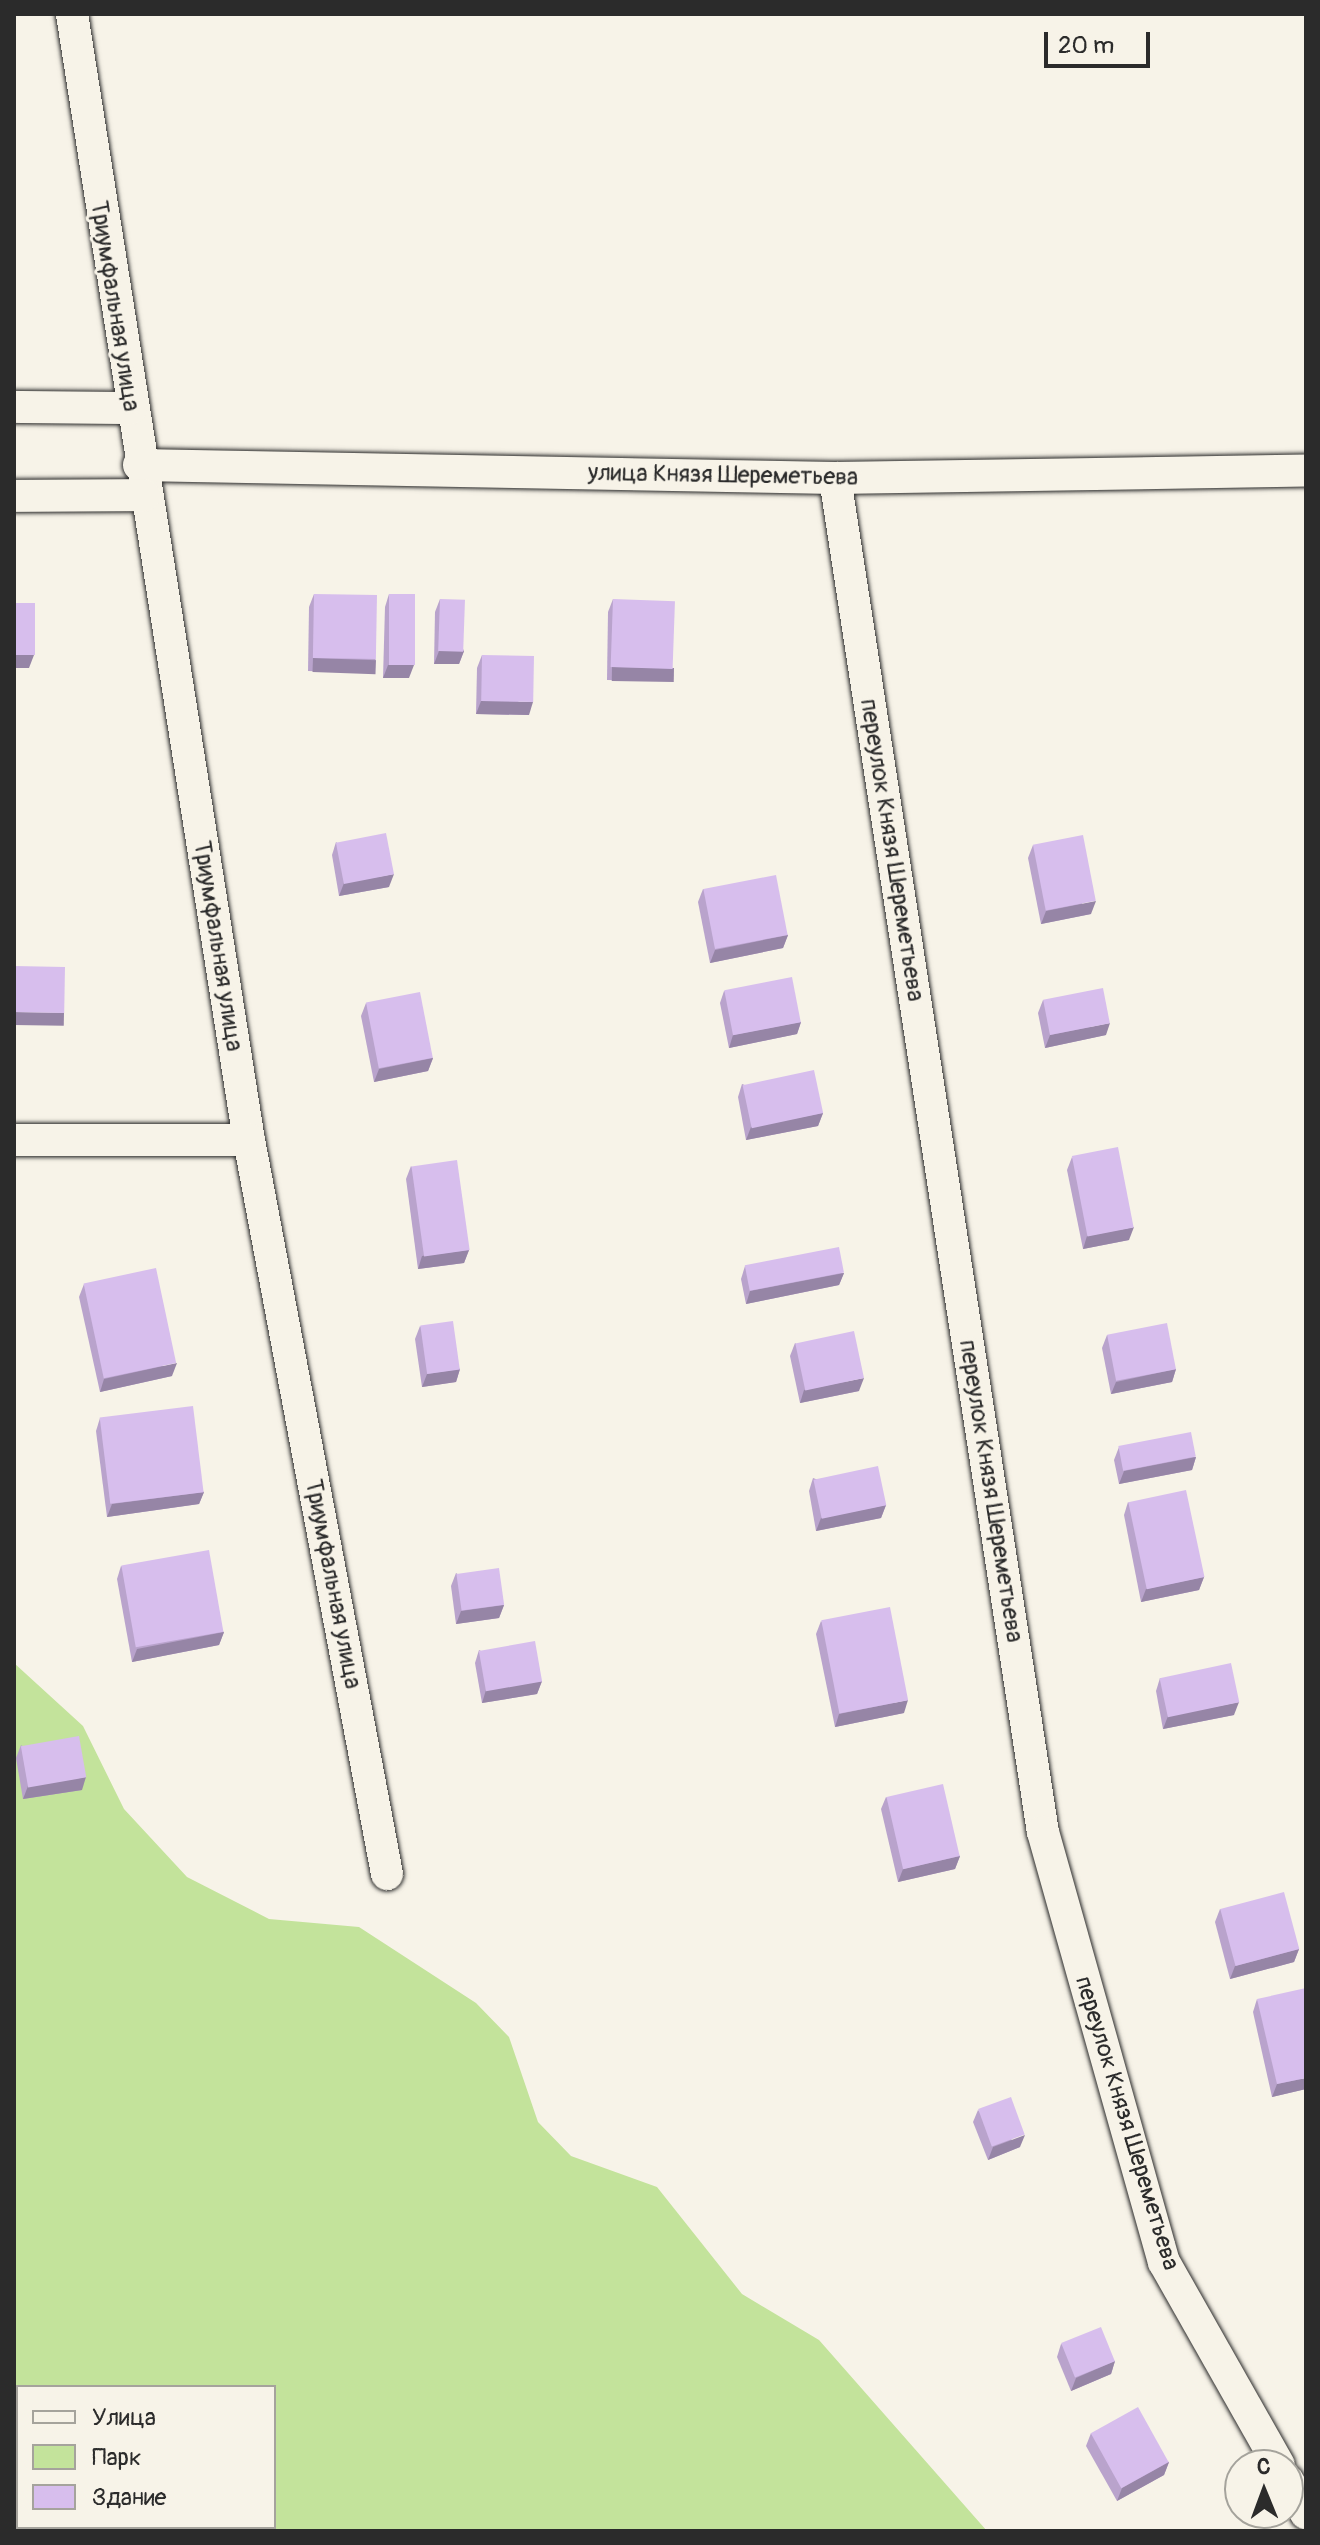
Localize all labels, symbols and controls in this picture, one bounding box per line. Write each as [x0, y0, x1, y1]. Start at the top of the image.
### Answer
scale bar [1048, 16, 1154, 66]
text: 20 m [1058, 31, 1114, 60]
street label: Триумфальная улица [84, 199, 146, 413]
street label: улица Князя Шереметьева [588, 458, 858, 492]
street label: переулок Князя Шереметьева [854, 697, 930, 1003]
street label: Триумфальная улица [187, 839, 249, 1053]
street label: переулок Князя Шереметьева [953, 1338, 1029, 1644]
street label: Триумфальная улица [299, 1477, 367, 1691]
street label: переулок Князя Шереметьева [1069, 1973, 1185, 2273]
legend [16, 2385, 276, 2529]
text: Улица [92, 2403, 156, 2432]
text: Парк [92, 2443, 141, 2472]
north arrow [1224, 2449, 1304, 2529]
text: С [1257, 2453, 1271, 2481]
text: Здание [92, 2483, 166, 2512]

